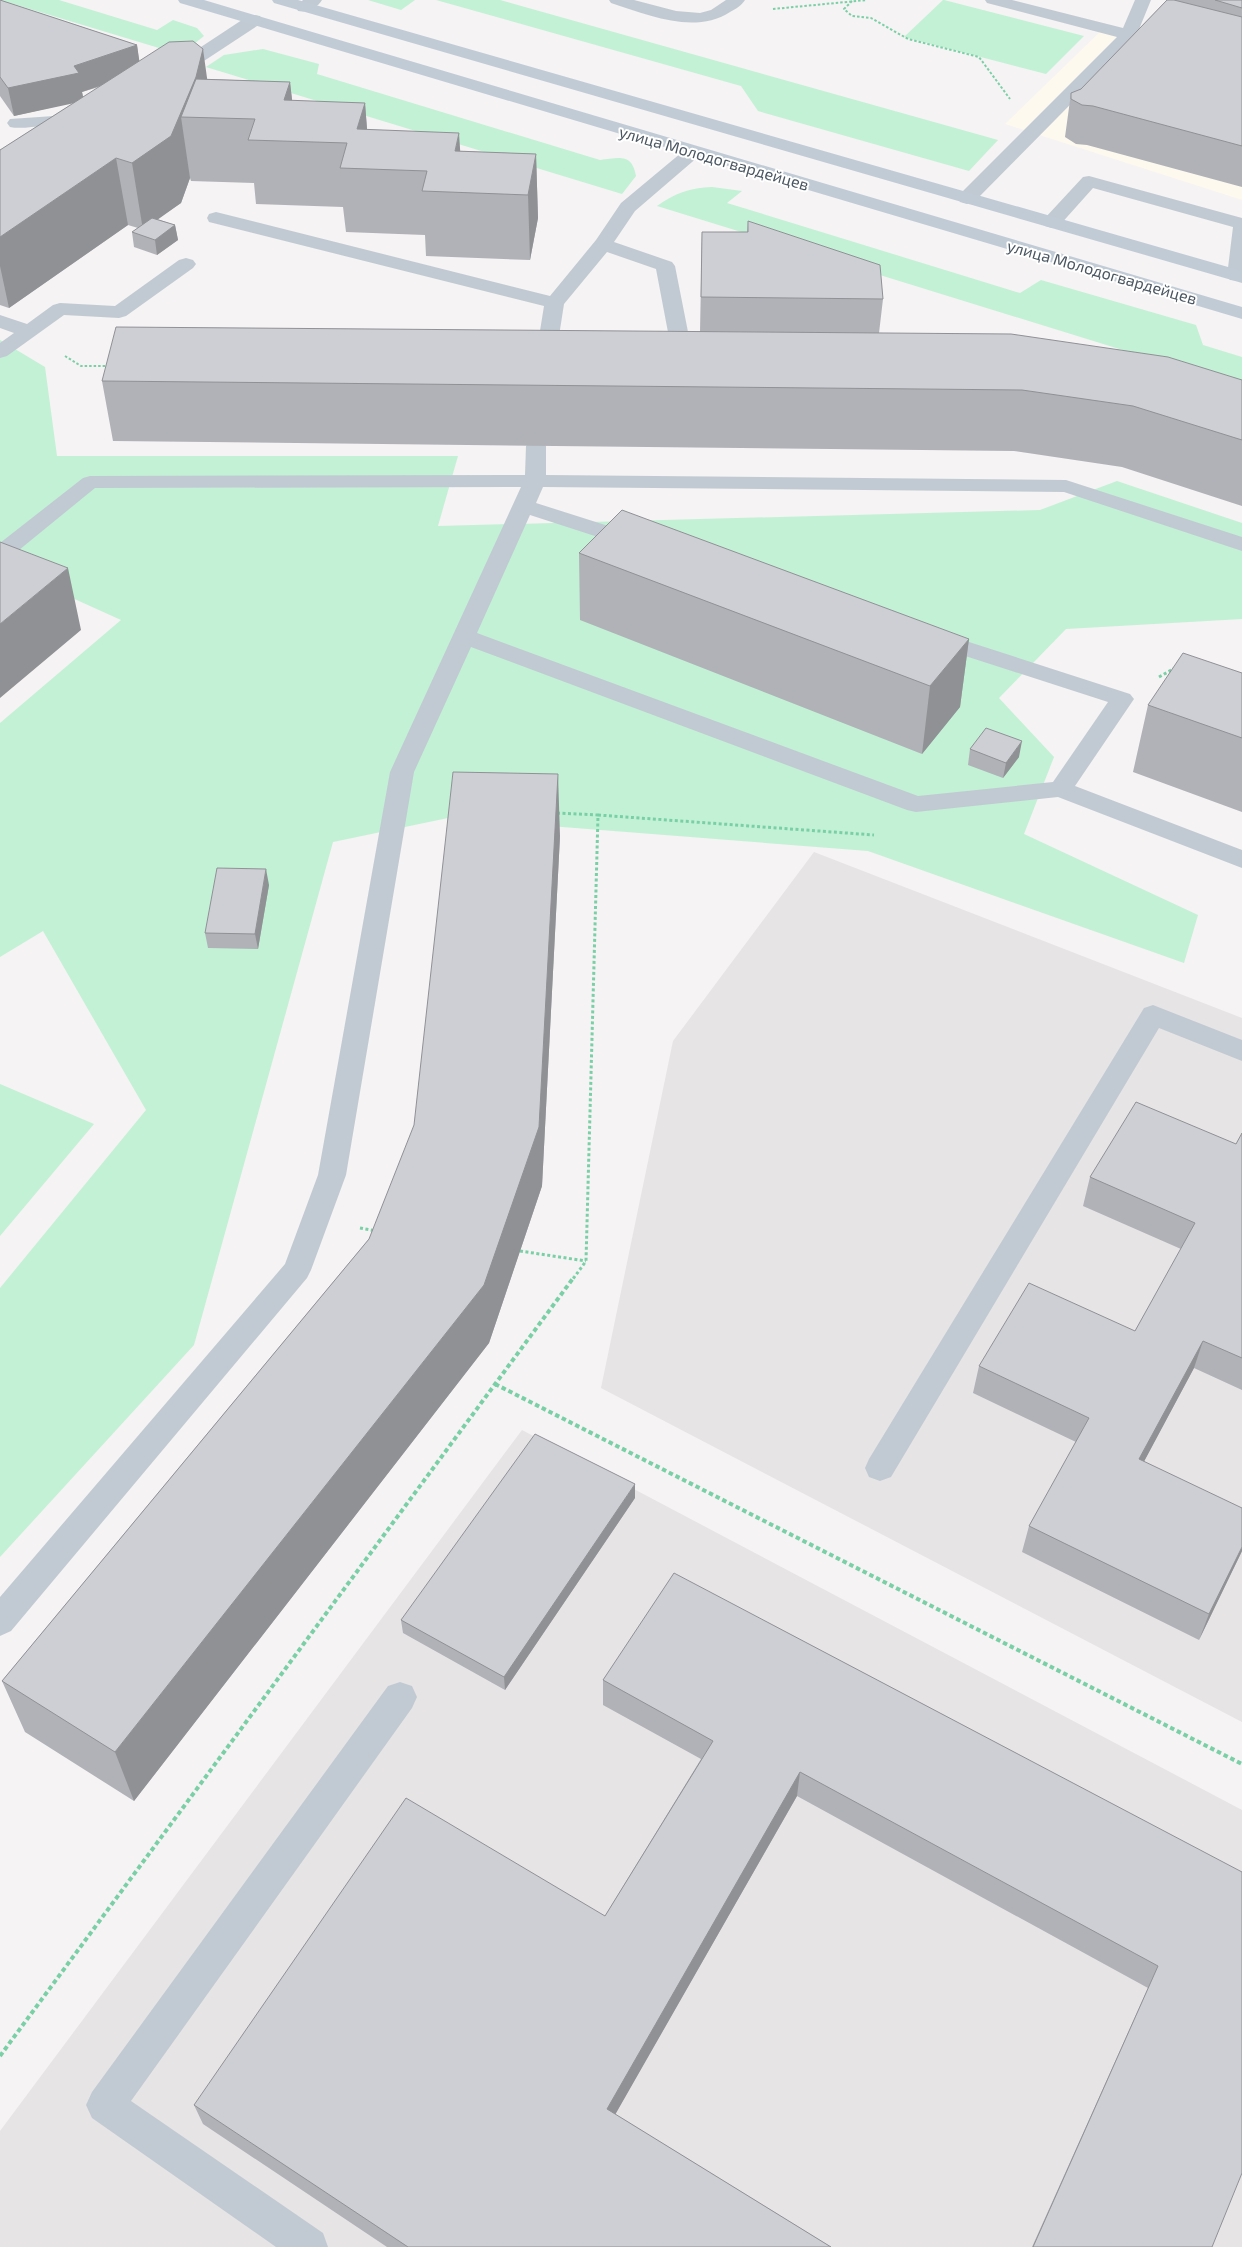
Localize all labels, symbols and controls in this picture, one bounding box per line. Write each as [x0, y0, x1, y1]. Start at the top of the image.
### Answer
street label: улица Молодогвардейцев [617, 121, 811, 195]
street label: улица Молодогвардейцев [1005, 235, 1199, 309]

